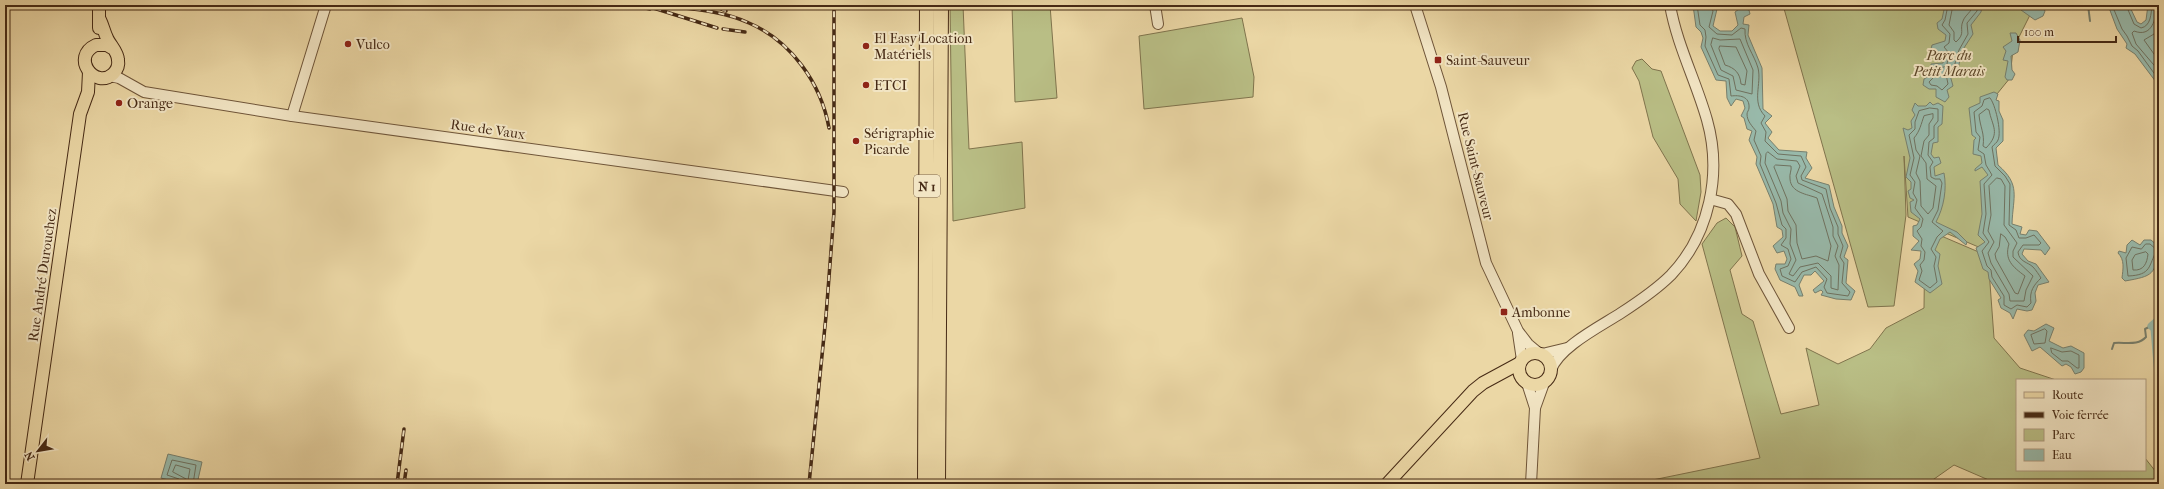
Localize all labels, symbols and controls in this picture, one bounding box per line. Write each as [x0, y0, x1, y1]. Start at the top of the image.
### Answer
scale bar [2018, 18, 2116, 44]
text: 100 m [2024, 25, 2054, 39]
place label: El Easy Location Matériels [874, 30, 972, 63]
place label: Vulco [355, 36, 390, 53]
marker: Vulco [343, 39, 353, 49]
marker: El Easy Location Matériels [861, 41, 871, 51]
park label: Parc du Petit Marais [1912, 47, 1985, 80]
place label: Saint-Sauveur [1446, 52, 1530, 69]
marker: Saint-Sauveur [1433, 55, 1443, 65]
place label: ETCI [874, 77, 907, 94]
marker: ETCI [861, 80, 871, 90]
place label: Orange [127, 95, 173, 112]
marker: Orange [114, 98, 124, 108]
street label: Rue Saint-Sauveur [1454, 110, 1497, 222]
street label: Rue de Vaux [450, 116, 527, 143]
place label: Sérigraphie Picarde [864, 125, 935, 158]
marker: Sérigraphie Picarde [851, 136, 861, 146]
road number: N 1 [914, 175, 940, 197]
street label: Rue André Durouchez [25, 207, 60, 343]
place label: Ambonne [1511, 304, 1570, 321]
marker: Ambonne [1499, 307, 1509, 317]
legend [2016, 379, 2146, 471]
text: Route [2052, 388, 2084, 402]
text: Voie ferrée [2051, 408, 2109, 422]
text: Parc [2052, 428, 2075, 442]
north arrow [18, 431, 58, 471]
text: N [22, 448, 38, 463]
text: Eau [2052, 448, 2072, 462]

